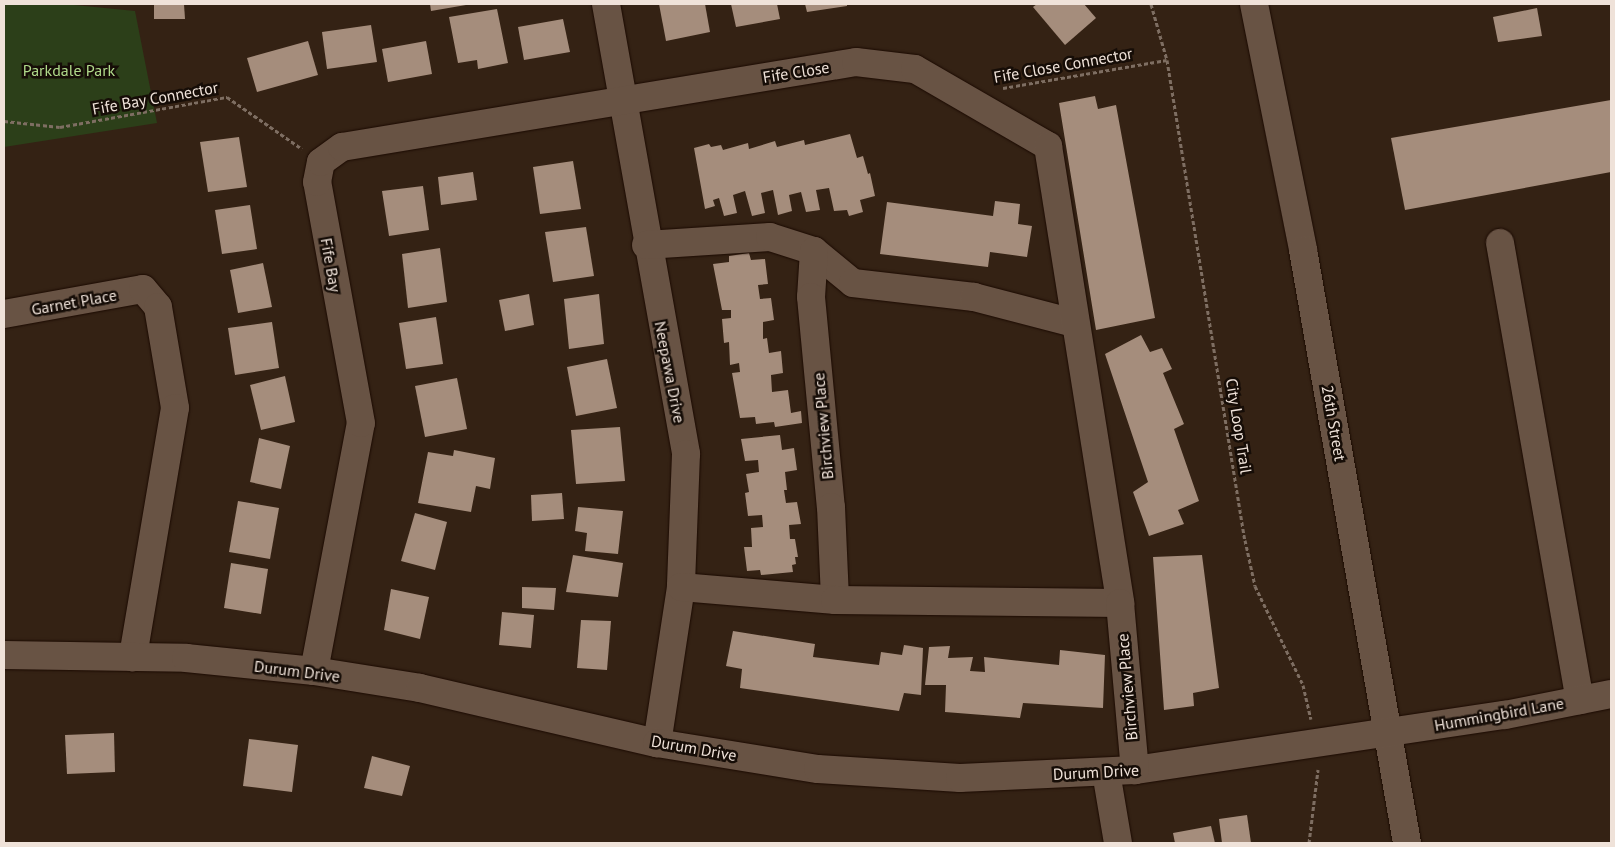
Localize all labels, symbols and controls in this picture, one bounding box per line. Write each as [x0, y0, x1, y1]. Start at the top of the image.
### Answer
street label: Fife Close Connector [992, 43, 1134, 87]
street label: Fife Close [761, 57, 831, 87]
park label: Parkdale Park [23, 60, 115, 80]
street label: Fife Bay Connector [90, 77, 220, 119]
street label: Fife Bay [317, 236, 345, 294]
street label: Garnet Place [30, 285, 118, 319]
street label: Neepawa Drive [651, 319, 689, 425]
street label: Birchview Place [809, 372, 837, 480]
street label: City Loop Trail [1222, 376, 1256, 476]
street label: 26th Street [1318, 384, 1350, 462]
street label: Birchview Place [1113, 633, 1141, 741]
street label: Durum Drive [253, 656, 341, 686]
street label: Hummingbird Lane [1433, 693, 1565, 735]
street label: Durum Drive [650, 731, 738, 765]
street label: Durum Drive [1052, 760, 1140, 784]

